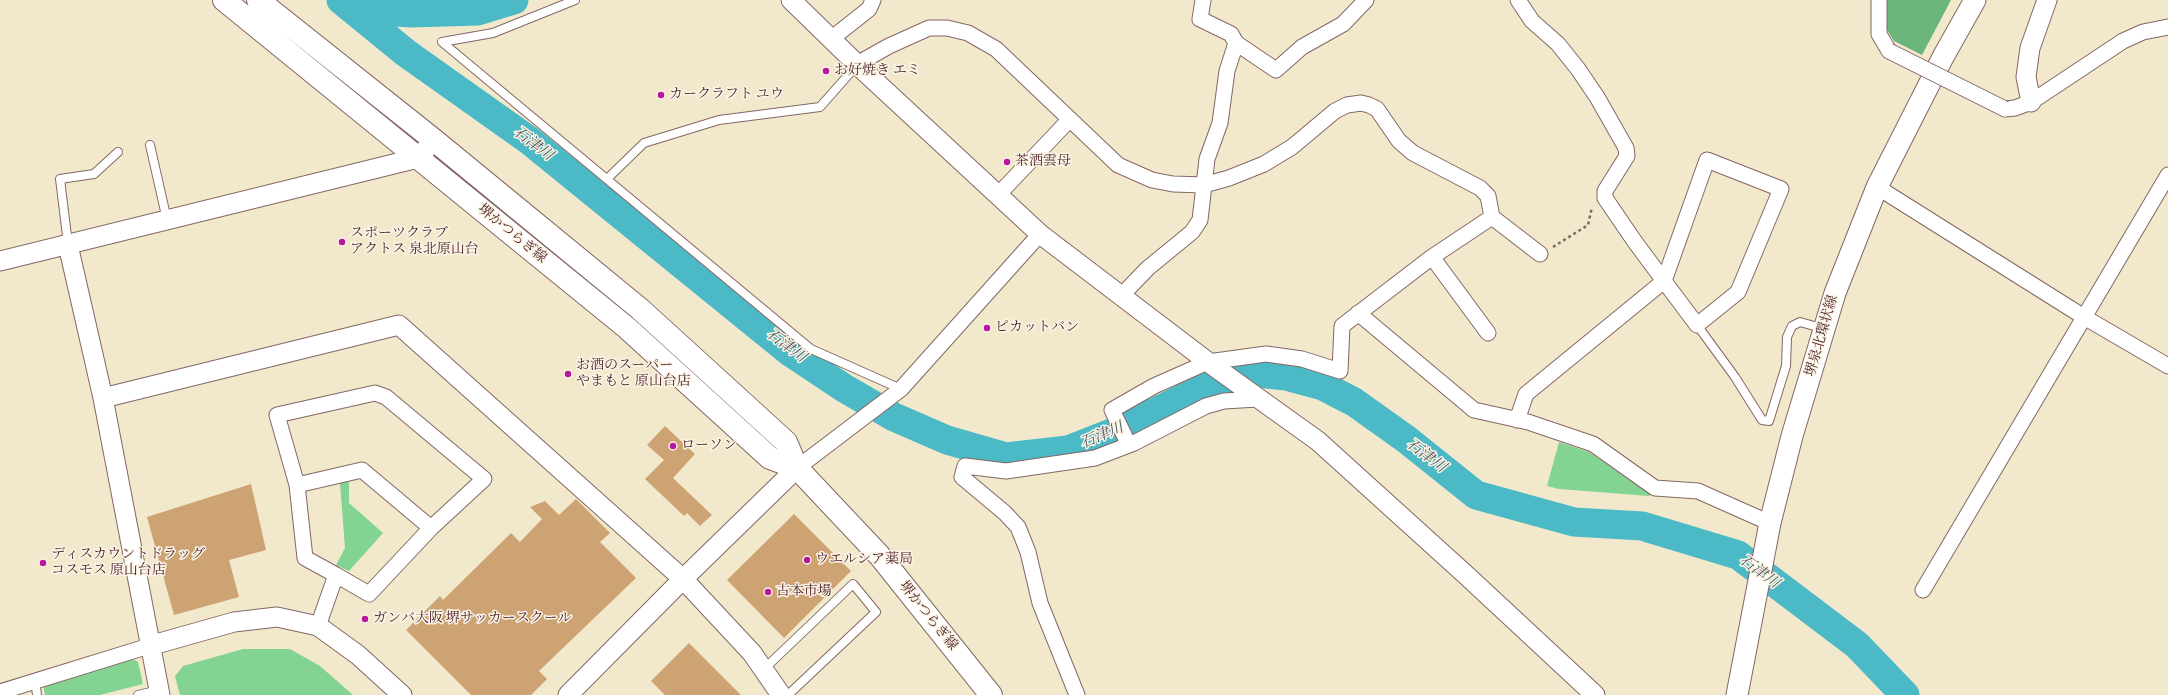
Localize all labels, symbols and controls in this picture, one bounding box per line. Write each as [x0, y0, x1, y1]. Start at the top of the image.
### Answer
place label: お好焼き エミ [834, 63, 921, 79]
marker: お好焼き エミ [821, 66, 831, 76]
place label: カークラフト ユウ [669, 87, 784, 103]
marker: カークラフト ユウ [656, 90, 666, 100]
water label: 石津川 [510, 123, 556, 165]
place label: 茶酒雲母 [1015, 154, 1071, 170]
marker: 茶酒雲母 [1002, 157, 1012, 167]
street label: 堺かつらぎ線 [474, 201, 550, 267]
place label: スポーツクラブ アクトス 泉北原山台 [350, 226, 479, 258]
marker: スポーツクラブ アクトス 泉北原山台 [337, 237, 347, 247]
street label: 堺泉北環状線 [1802, 293, 1842, 379]
place label: ピカットバン [995, 320, 1079, 336]
marker: ピカットバン [982, 323, 992, 333]
water label: 石津川 [763, 325, 809, 367]
place label: お酒のスーパー やまもと 原山台店 [576, 358, 691, 390]
marker: お酒のスーパー やまもと 原山台店 [563, 369, 573, 379]
water label: 石津川 [1078, 419, 1126, 453]
water label: 石津川 [1403, 435, 1449, 477]
place label: ローソン [681, 438, 737, 454]
marker: ローソン [668, 441, 678, 451]
place label: ディスカウントドラッグ コスモス 原山台店 [51, 547, 205, 580]
water label: 石津川 [1736, 551, 1782, 593]
place label: ウエルシア薬局 [815, 552, 913, 568]
marker: ウエルシア薬局 [802, 555, 812, 565]
marker: ディスカウントドラッグ コスモス 原山台店 [38, 558, 48, 568]
street label: 堺かつらぎ線 [895, 578, 961, 654]
place label: 古本市場 [776, 584, 832, 600]
marker: 古本市場 [763, 587, 773, 597]
place label: ガンバ大阪 堺サッカースクール [373, 611, 572, 627]
marker: ガンバ大阪 堺サッカースクール [360, 614, 370, 624]

